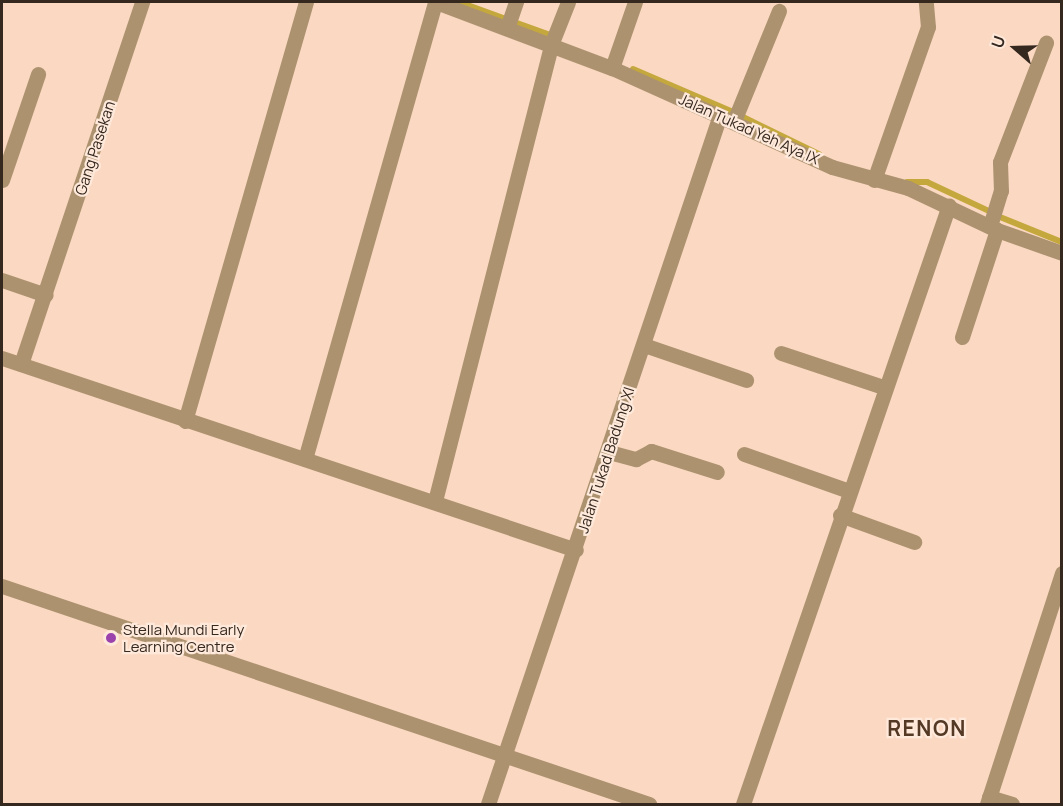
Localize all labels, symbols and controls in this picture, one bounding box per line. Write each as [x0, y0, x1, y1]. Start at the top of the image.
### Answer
north arrow [985, 18, 1045, 78]
text: U [986, 33, 1010, 51]
street label: Jalan Tukad Yeh Aya IX [676, 90, 822, 168]
street label: Gang Pasekan [71, 99, 119, 197]
street label: Jalan Tukad Badung XI [574, 385, 638, 535]
place label: Stella Mundi Early Learning Centre [123, 620, 245, 655]
marker: Stella Mundi Early Learning Centre [104, 631, 118, 645]
district label: RENON [887, 715, 967, 741]

